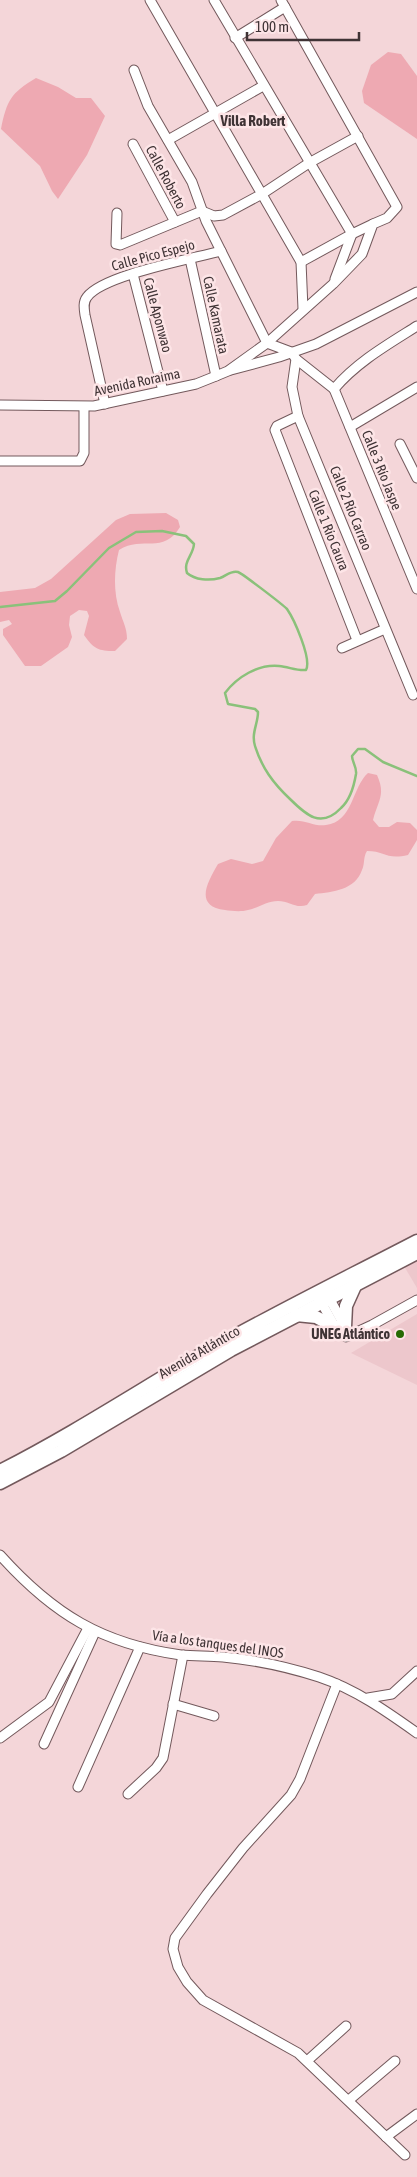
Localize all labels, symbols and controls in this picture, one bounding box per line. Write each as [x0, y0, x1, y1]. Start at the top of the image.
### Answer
scale bar [247, 10, 360, 42]
text: 100 m [255, 18, 289, 35]
district label: Villa Robert [220, 112, 286, 129]
street label: Calle Roberto [143, 143, 189, 211]
street label: Calle Pico Espejo [110, 236, 196, 274]
street label: Calle Kamarata [200, 275, 232, 355]
street label: Calle Aponwao [140, 276, 176, 354]
street label: Avenida Roraima [92, 365, 182, 399]
street label: Calle 3 Río Jaspe [359, 428, 405, 512]
street label: Calle 2 Río Carrao [327, 464, 375, 552]
street label: Calle 1 Río Caura [306, 487, 352, 573]
street label: Avenida Atlántico [156, 1322, 242, 1382]
place label: UNEG Atlántico [311, 1326, 390, 1342]
marker: UNEG Atlántico [394, 1328, 406, 1340]
street label: Vía a los tanques del INOS [151, 1627, 285, 1661]

